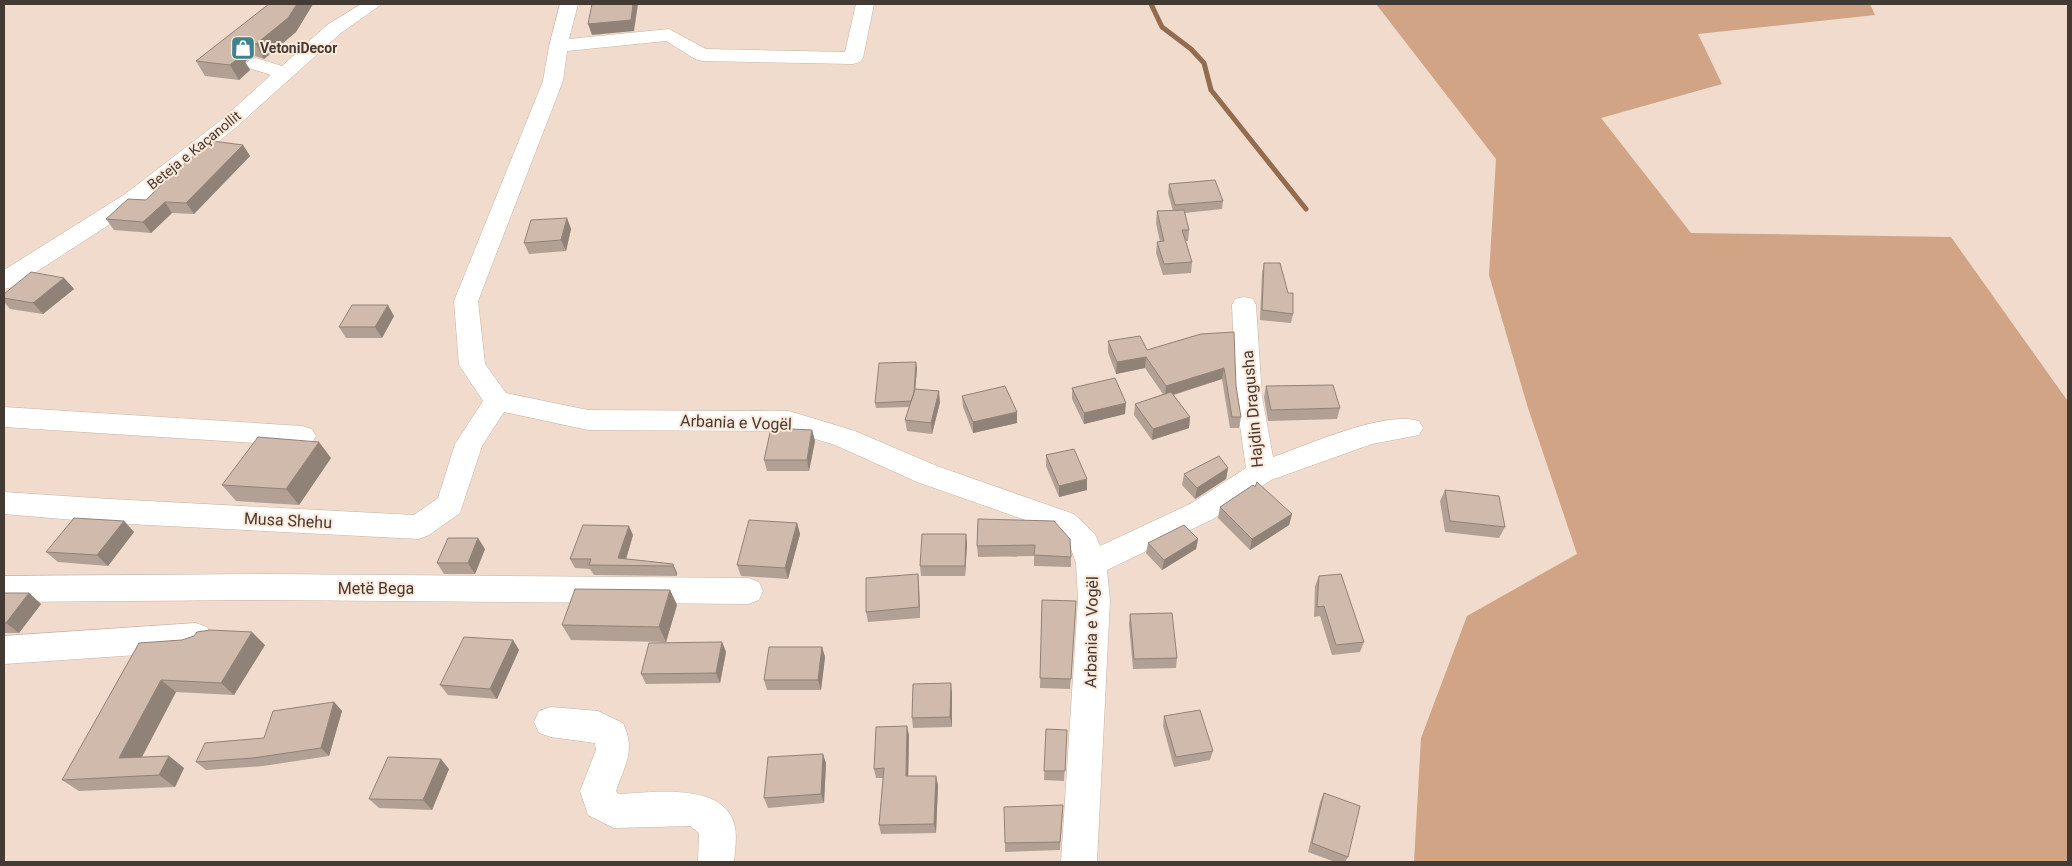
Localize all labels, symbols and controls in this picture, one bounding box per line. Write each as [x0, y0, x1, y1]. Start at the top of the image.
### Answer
shop icon: VetoniDecor [230, 35, 256, 61]
place label: VetoniDecor [260, 40, 337, 56]
street label: Beteja e Kaçanollit [144, 107, 244, 193]
street label: Hajdin Dragusha [1238, 350, 1267, 468]
street label: Arbania e Vogël [680, 411, 792, 434]
street label: Musa Shehu [243, 509, 332, 532]
street label: Arbania e Vogël [1081, 576, 1102, 688]
street label: Metë Bega [338, 579, 414, 598]

